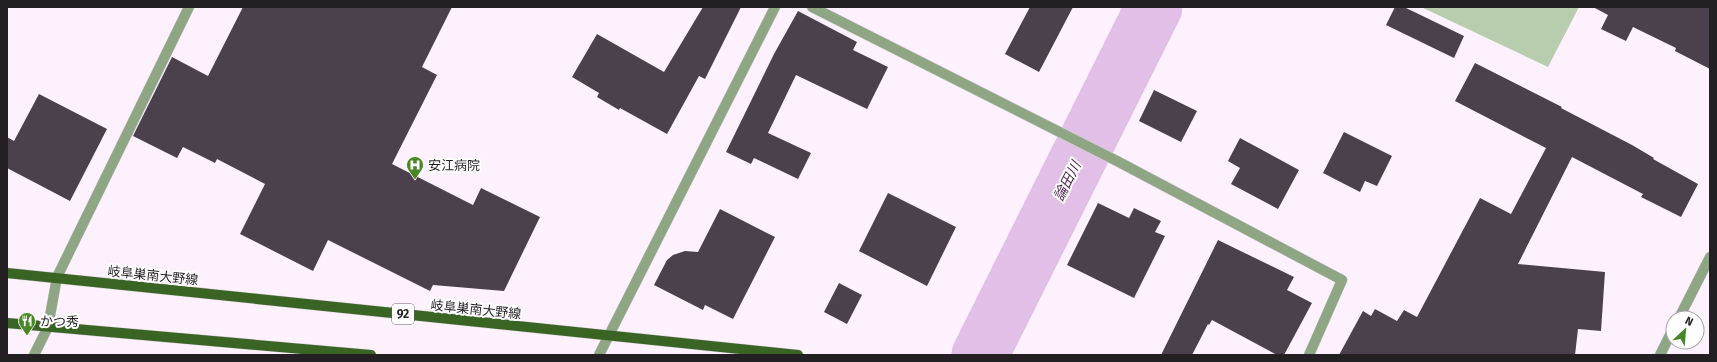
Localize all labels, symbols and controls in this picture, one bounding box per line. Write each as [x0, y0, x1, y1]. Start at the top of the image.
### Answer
hospital icon: 安江病院 [405, 155, 425, 180]
water label: 論田川 [1050, 157, 1085, 204]
place label: 安江病院 [428, 158, 480, 173]
street label: 岐阜巣南大野線 [107, 263, 199, 288]
street label: 岐阜巣南大野線 [430, 297, 522, 322]
road number: 92 [392, 304, 414, 324]
north arrow [1665, 310, 1705, 350]
restaurant icon: かつ秀 [17, 311, 37, 336]
place label: かつ秀 [40, 314, 79, 329]
text: N [1683, 314, 1695, 329]

